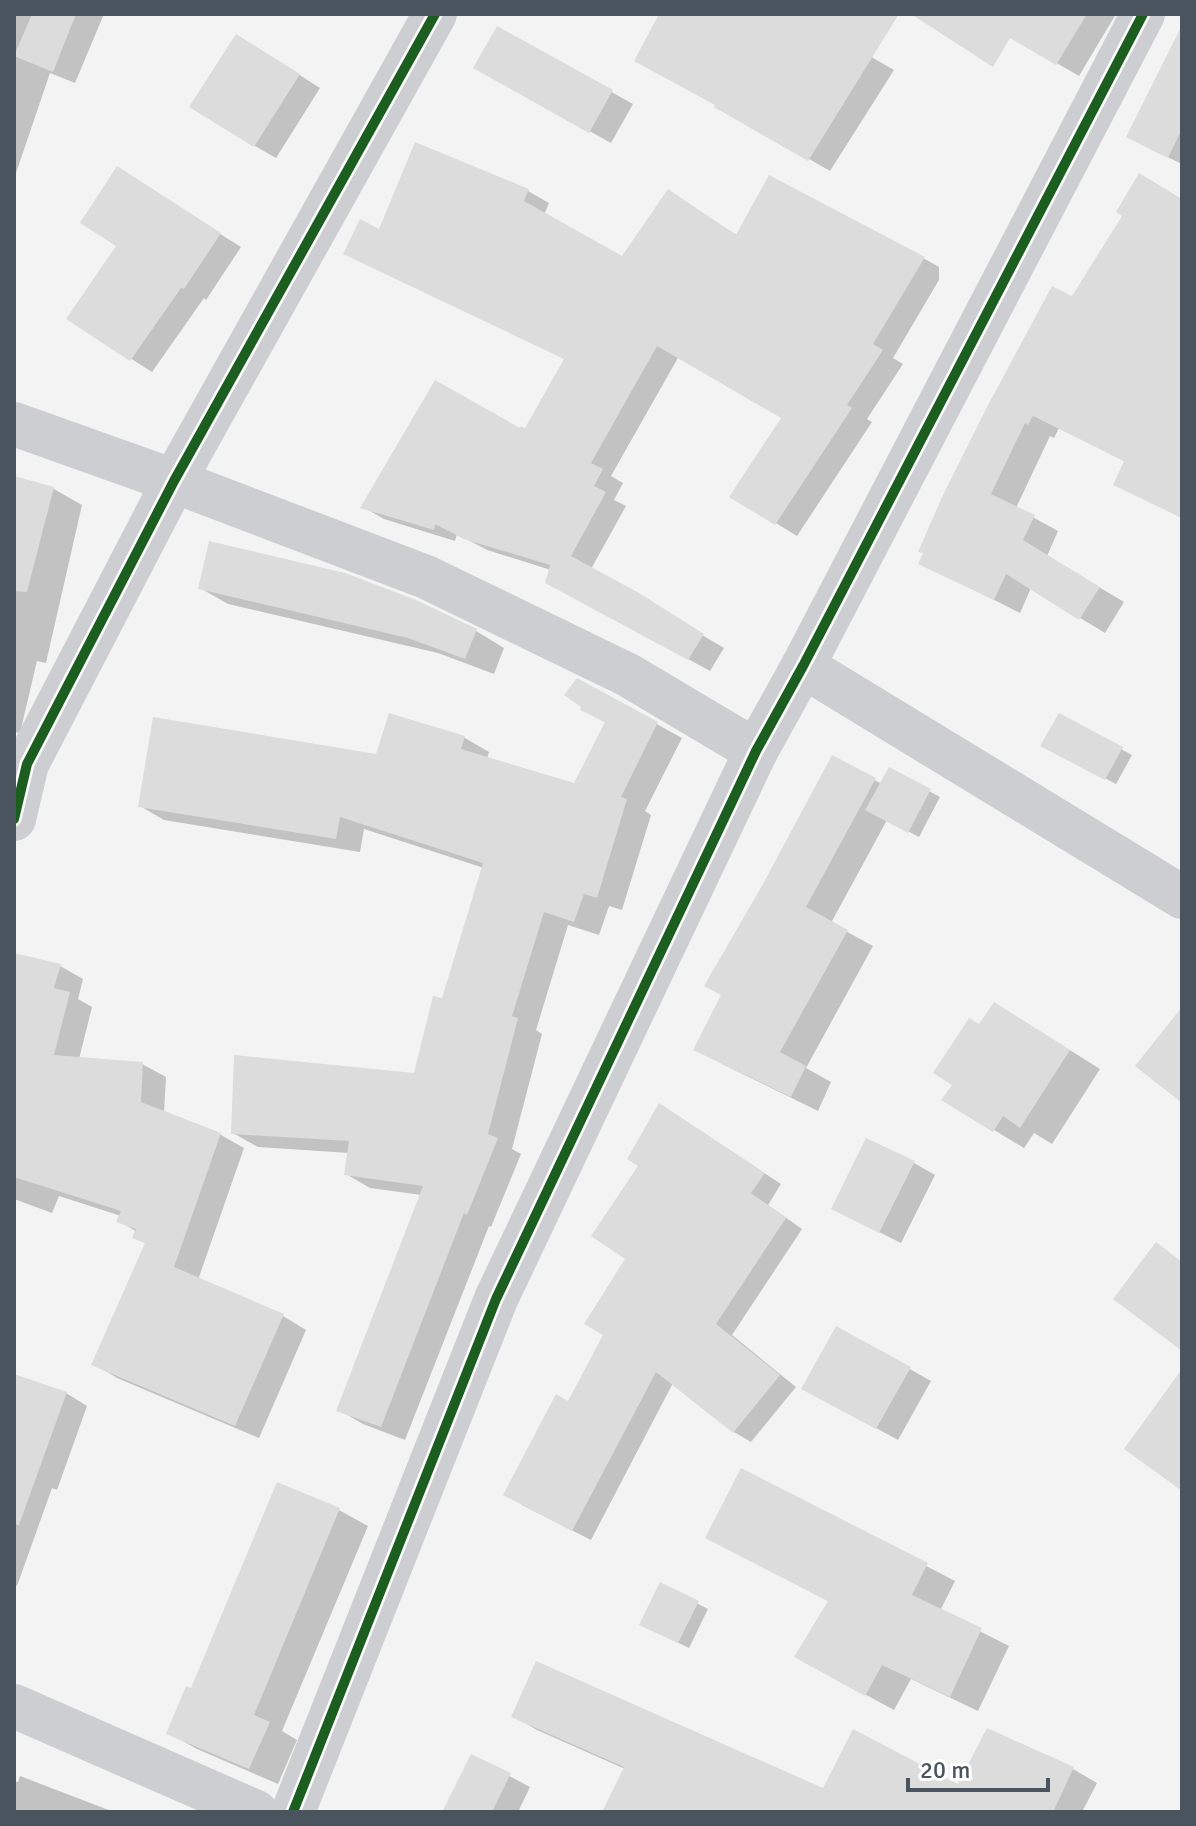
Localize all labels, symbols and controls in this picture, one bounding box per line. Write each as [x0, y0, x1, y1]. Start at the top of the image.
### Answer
scale bar [908, 1742, 1048, 1792]
text: 20 m [920, 1755, 970, 1785]

